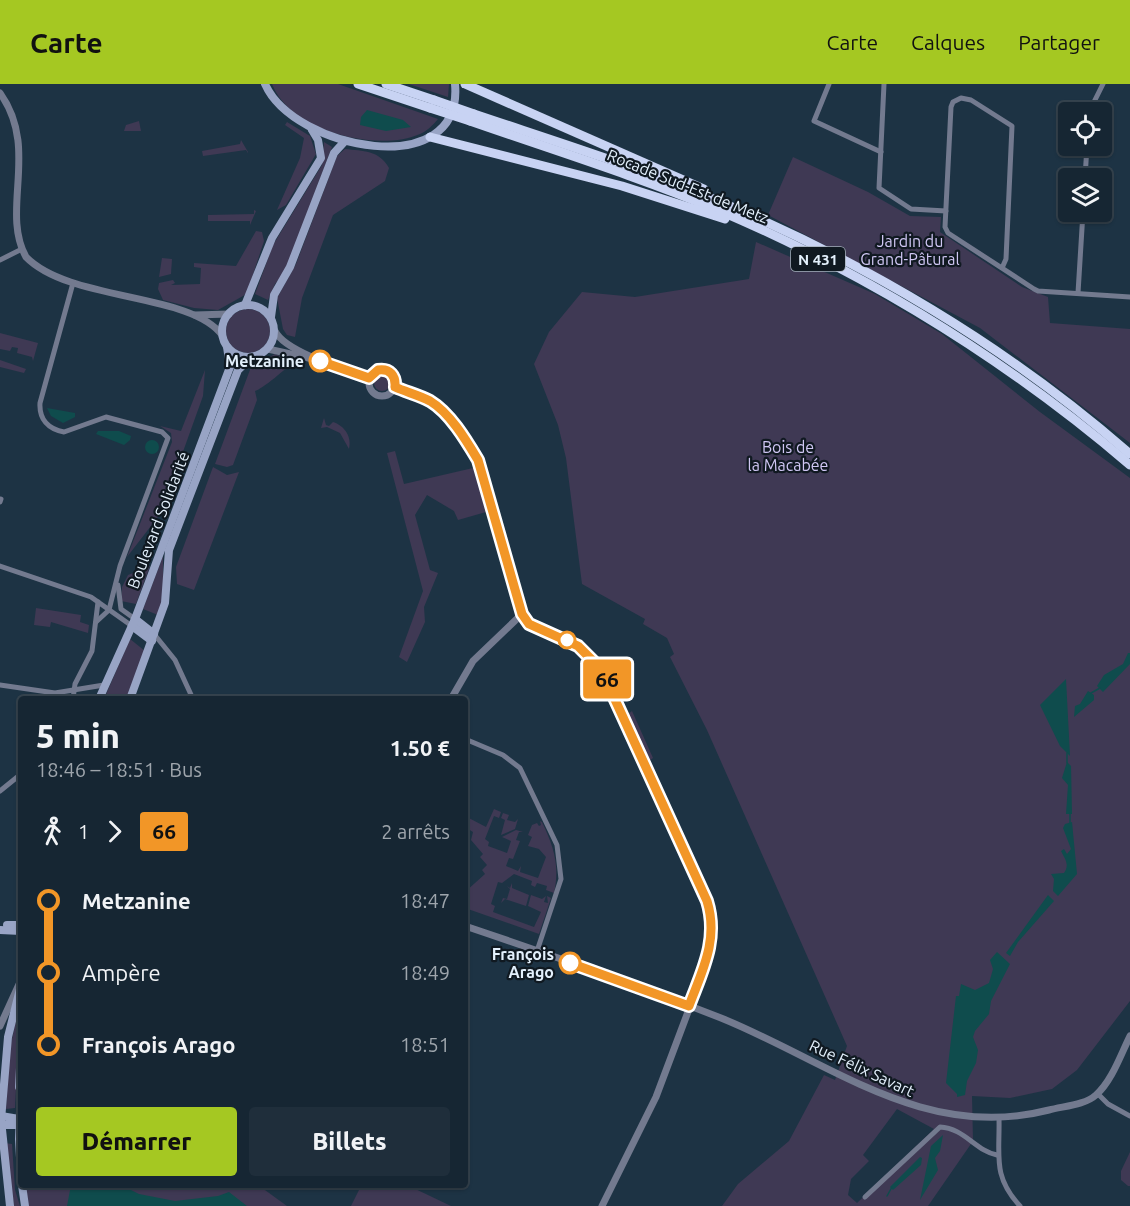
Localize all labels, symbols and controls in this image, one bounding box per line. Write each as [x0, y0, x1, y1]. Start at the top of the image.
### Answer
text: Carte [30, 27, 103, 58]
text: Carte [827, 30, 878, 54]
text: Calques [911, 30, 985, 54]
text: Partager [1018, 30, 1100, 54]
map controls [1058, 102, 1112, 222]
button: locate [1058, 102, 1112, 156]
street label: Rocade Sud-Est de Metz [605, 145, 771, 227]
button: layers [1058, 168, 1112, 222]
park label: Jardin du Grand-Pâtural [860, 232, 960, 268]
road number: N 431 [791, 247, 845, 271]
marker: Metzanine [309, 350, 331, 372]
place label: Metzanine [225, 352, 304, 370]
park label: Bois de la Macabée [748, 438, 828, 474]
street label: Boulevard Solidarité [124, 449, 192, 591]
unlabelled marker [558, 631, 576, 649]
line badge: 66 [580, 660, 634, 698]
text: 66 [595, 667, 619, 691]
text: 5 min [36, 717, 120, 754]
text: 1.50 € [390, 735, 450, 760]
text: 18:46 – 18:51 · Bus [36, 758, 202, 781]
icon: walk [36, 815, 69, 848]
icon: forward [98, 815, 131, 848]
text: 66 [152, 819, 176, 843]
text: 1 [78, 820, 89, 843]
text: 2 arrêts [381, 820, 450, 843]
text: Metzanine [82, 888, 191, 913]
text: 18:47 [400, 889, 450, 912]
place label: François Arago [492, 945, 554, 981]
marker: François Arago [559, 952, 581, 974]
text: Ampère [82, 960, 161, 985]
text: 18:49 [400, 961, 450, 984]
text: François Arago [82, 1032, 235, 1057]
text: 18:51 [400, 1033, 450, 1056]
street label: Rue Félix Savart [807, 1036, 918, 1100]
button: Démarrer [36, 1107, 237, 1176]
button: Billets [249, 1107, 450, 1176]

